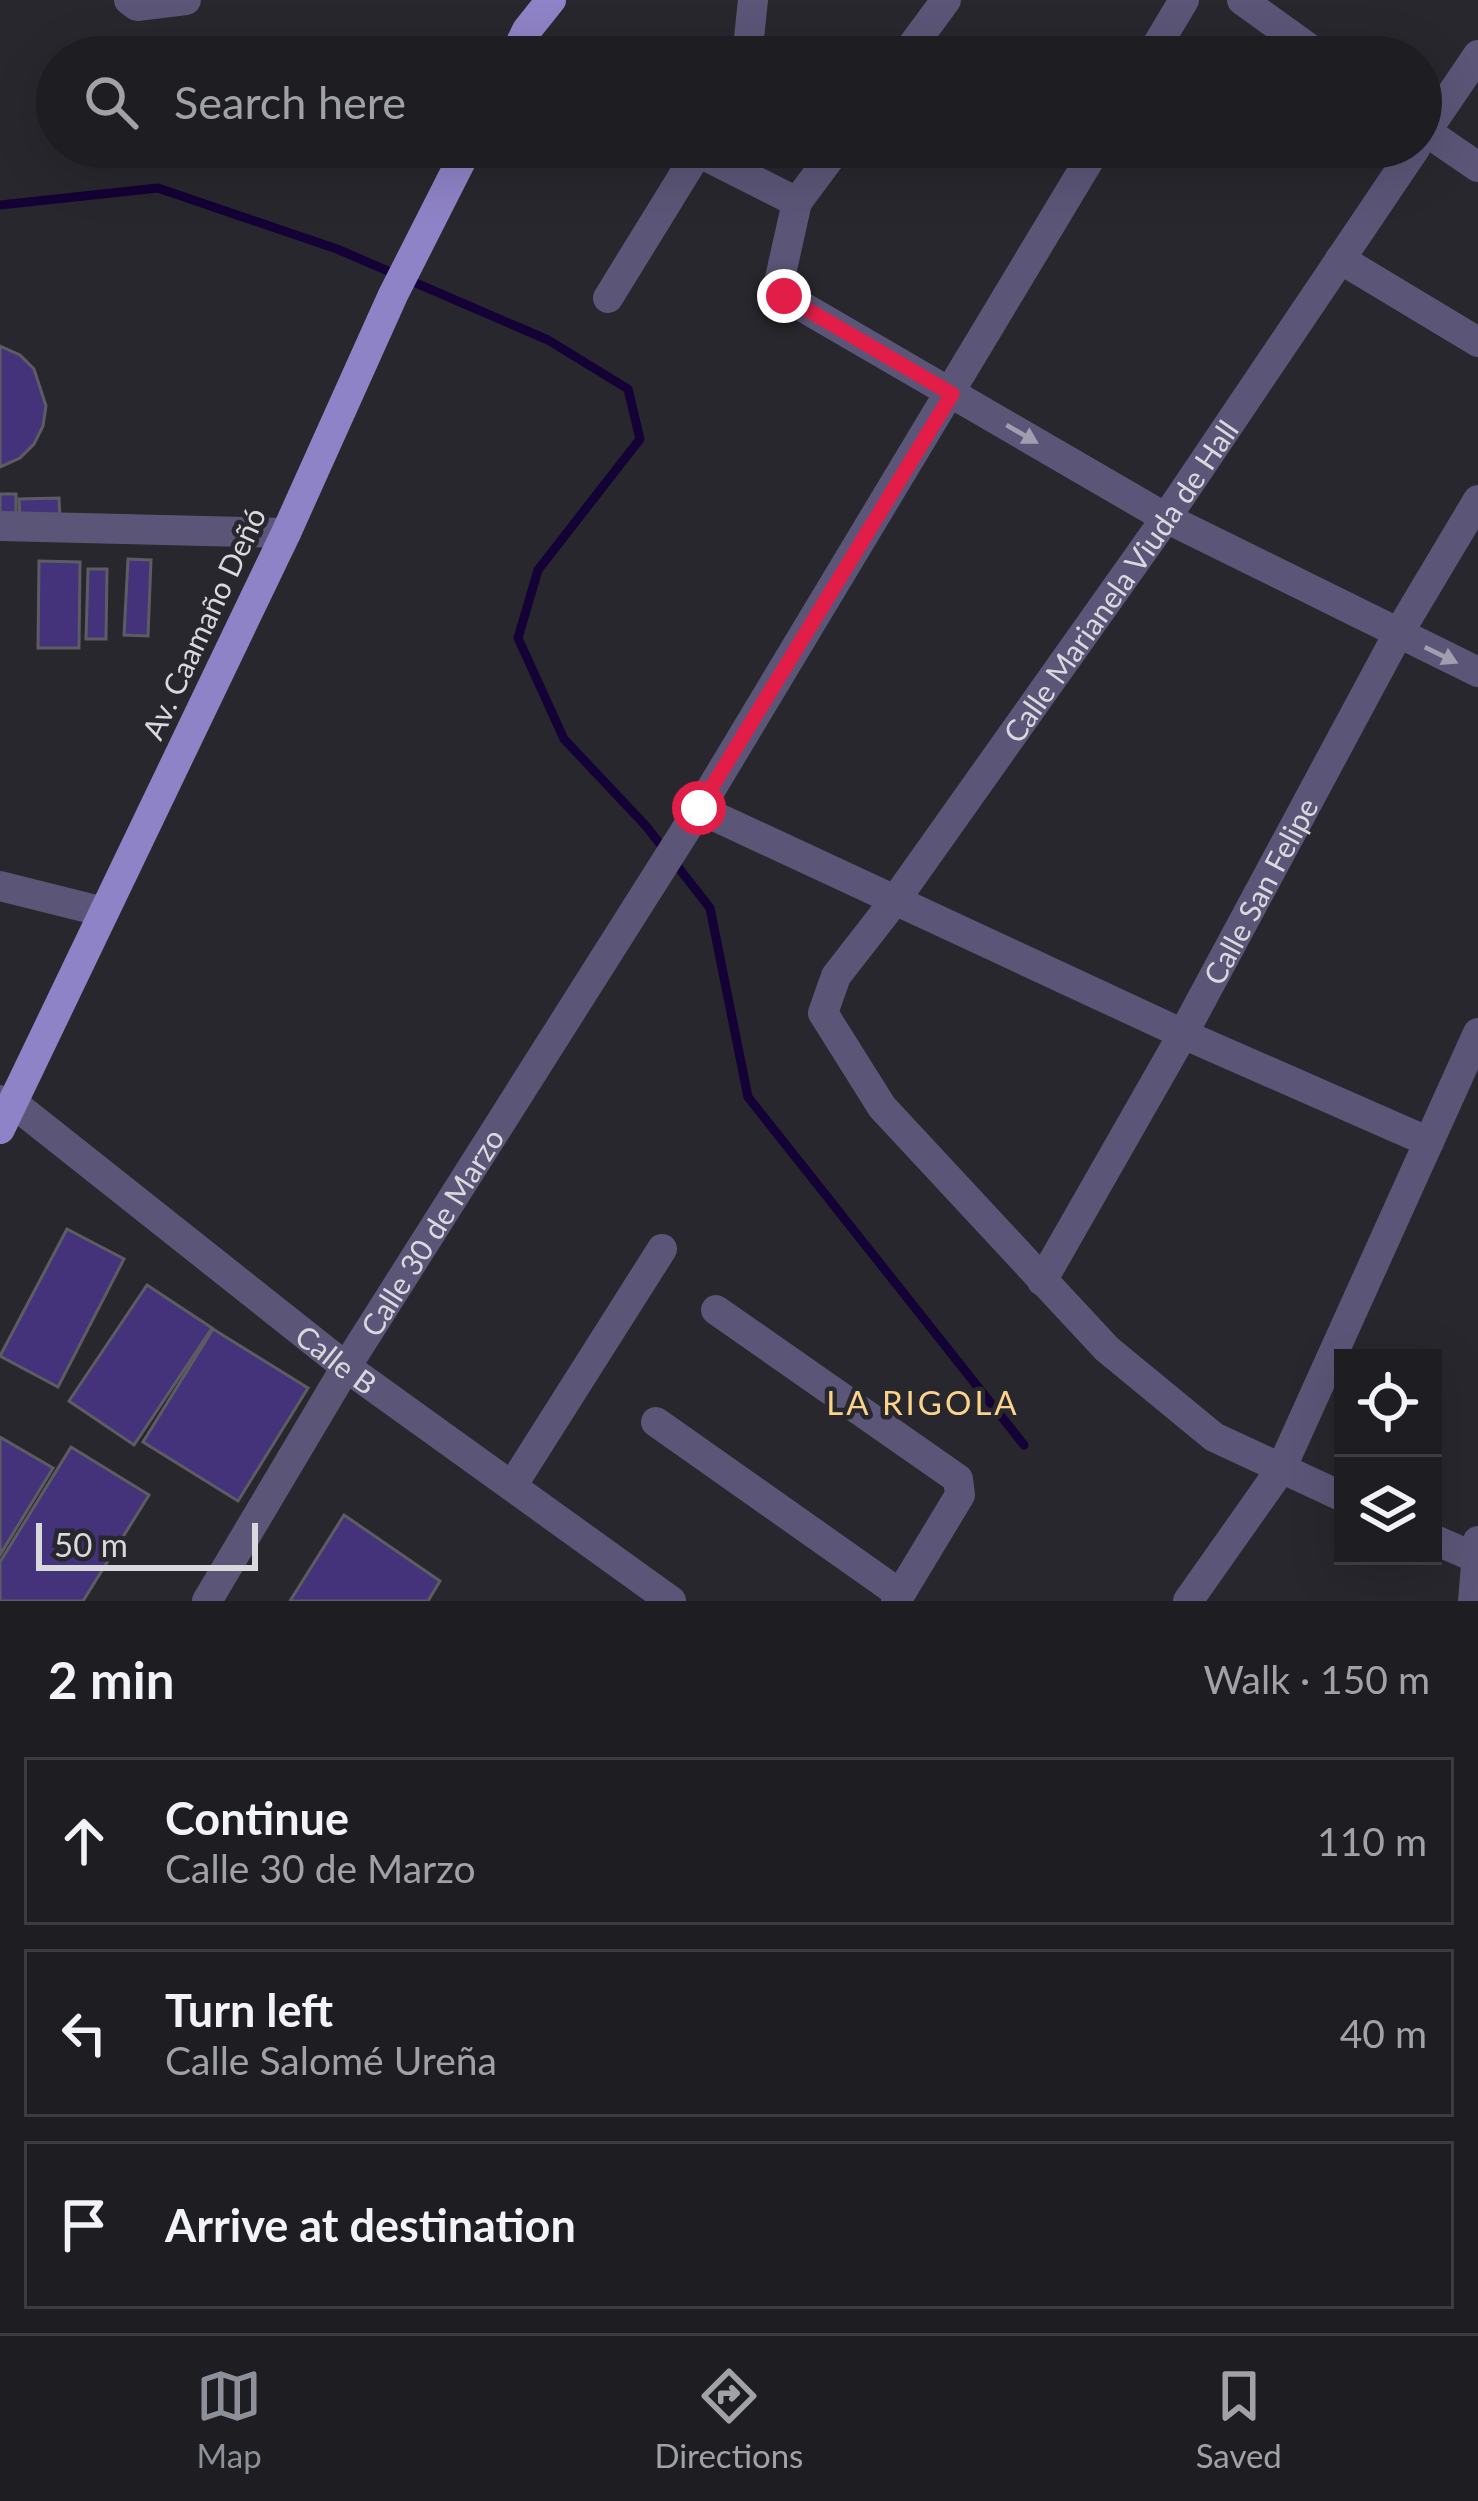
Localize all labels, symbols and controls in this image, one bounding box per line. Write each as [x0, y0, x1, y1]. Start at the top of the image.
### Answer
search box [36, 36, 1442, 168]
icon: search [78, 69, 144, 135]
text: Search here [174, 75, 406, 129]
route end [757, 269, 811, 323]
street label: Calle Marianela Viuda de Hall [995, 413, 1245, 749]
one-way arrow [1005, 423, 1039, 444]
street label: Av. Caamaño Deñó [134, 501, 272, 745]
one-way arrow [1424, 644, 1458, 664]
route start [672, 781, 726, 835]
street label: Calle San Felipe [1195, 791, 1325, 990]
street label: Calle 30 de Marzo [352, 1121, 511, 1343]
street label: Calle B [289, 1317, 384, 1401]
map controls [1334, 1349, 1442, 1565]
button: locate [1334, 1349, 1442, 1457]
district label: LA RIGOLA [826, 1382, 1020, 1422]
button: layers [1334, 1457, 1442, 1565]
scale bar [36, 1517, 258, 1570]
text: 50 m [54, 1524, 128, 1564]
text: 2 min [48, 1649, 174, 1710]
text: Walk · 150 m [1203, 1656, 1430, 1702]
text: Continue [165, 1791, 349, 1845]
icon: ahead [51, 1808, 117, 1874]
text: 110 m [1317, 1818, 1427, 1864]
text: Calle 30 de Marzo [165, 1845, 476, 1891]
text: Turn left [165, 1983, 333, 2037]
icon: left [51, 2000, 117, 2066]
text: 40 m [1340, 2010, 1427, 2056]
text: Calle Salomé Ureña [165, 2037, 497, 2083]
icon: arrive [51, 2192, 117, 2258]
text: Arrive at destination [165, 2198, 576, 2252]
tab: Map [196, 2363, 262, 2475]
tab: Directions [654, 2363, 803, 2475]
tab: Saved [1196, 2363, 1282, 2475]

